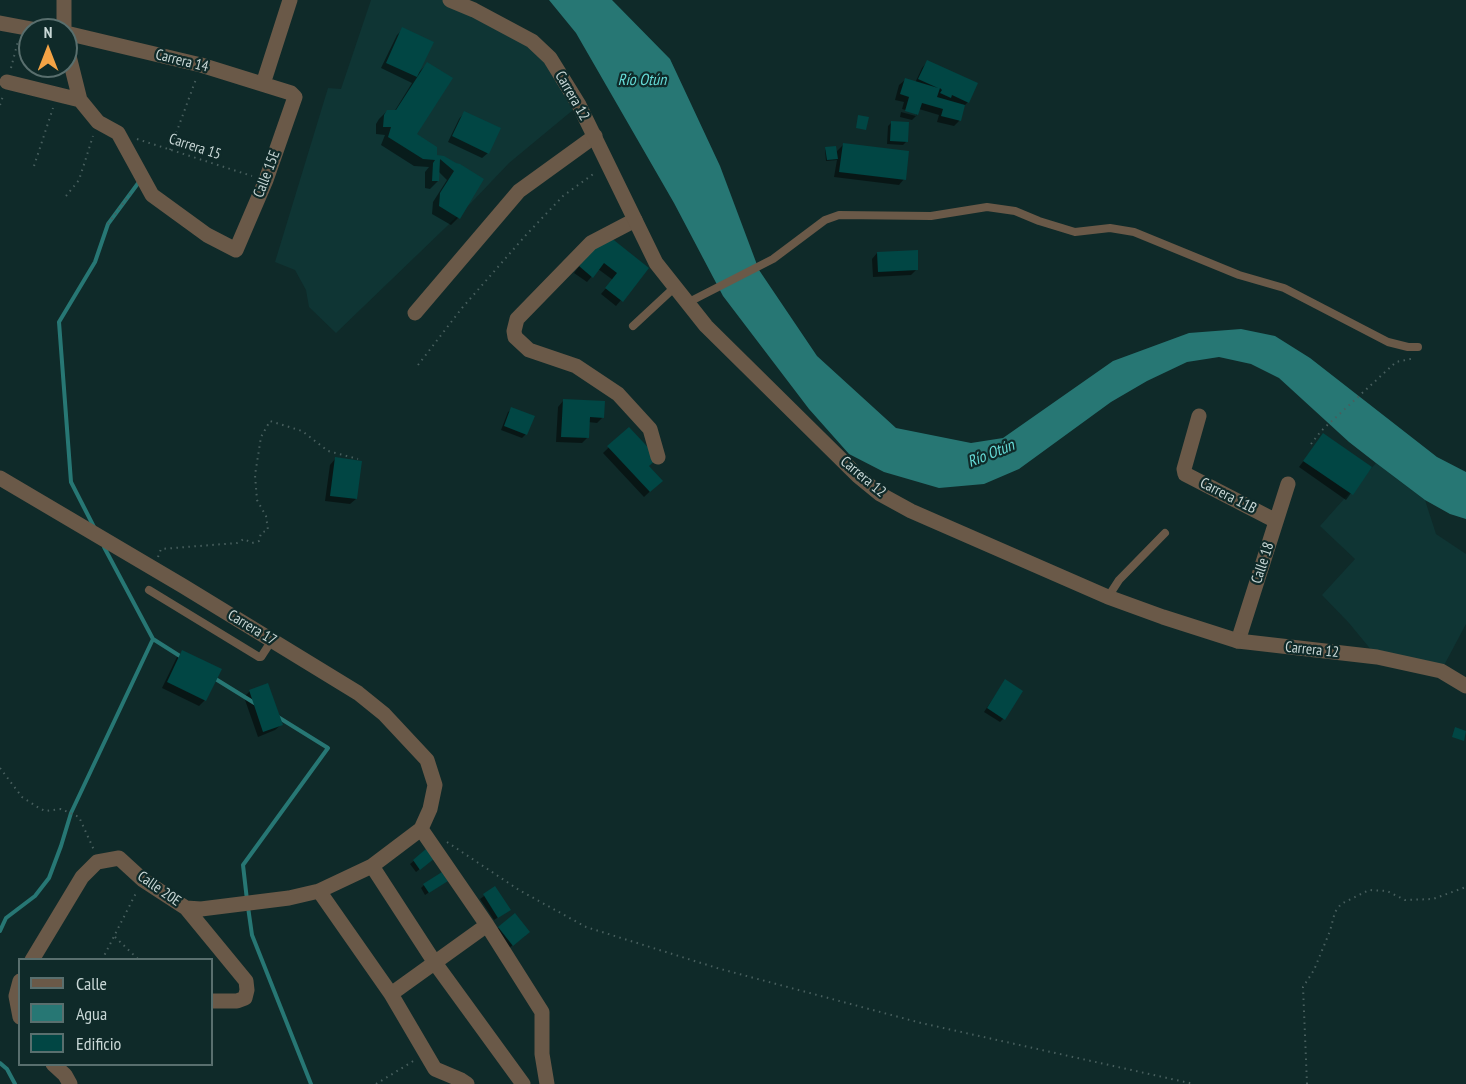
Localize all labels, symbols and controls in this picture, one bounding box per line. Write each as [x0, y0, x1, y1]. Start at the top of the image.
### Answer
north arrow [18, 18, 78, 78]
text: N [44, 22, 52, 42]
street label: Carrera 14 [154, 46, 210, 76]
street label: Carrera 12 [551, 68, 593, 124]
water label: Río Otún [618, 70, 666, 90]
street label: Carrera 15 [167, 130, 223, 164]
street label: Calle 15E [250, 148, 284, 200]
water label: Río Otún [965, 436, 1017, 472]
street label: Carrera 12 [837, 453, 889, 501]
street label: Carrera 11B [1197, 474, 1259, 518]
street label: Calle 18 [1248, 540, 1278, 586]
street label: Carrera 17 [224, 606, 280, 650]
street label: Carrera 12 [1284, 638, 1340, 662]
street label: Calle 20E [134, 868, 184, 910]
legend [18, 958, 213, 1066]
text: Calle [76, 972, 107, 995]
text: Agua [76, 1002, 107, 1025]
text: Edificio [76, 1032, 121, 1055]

